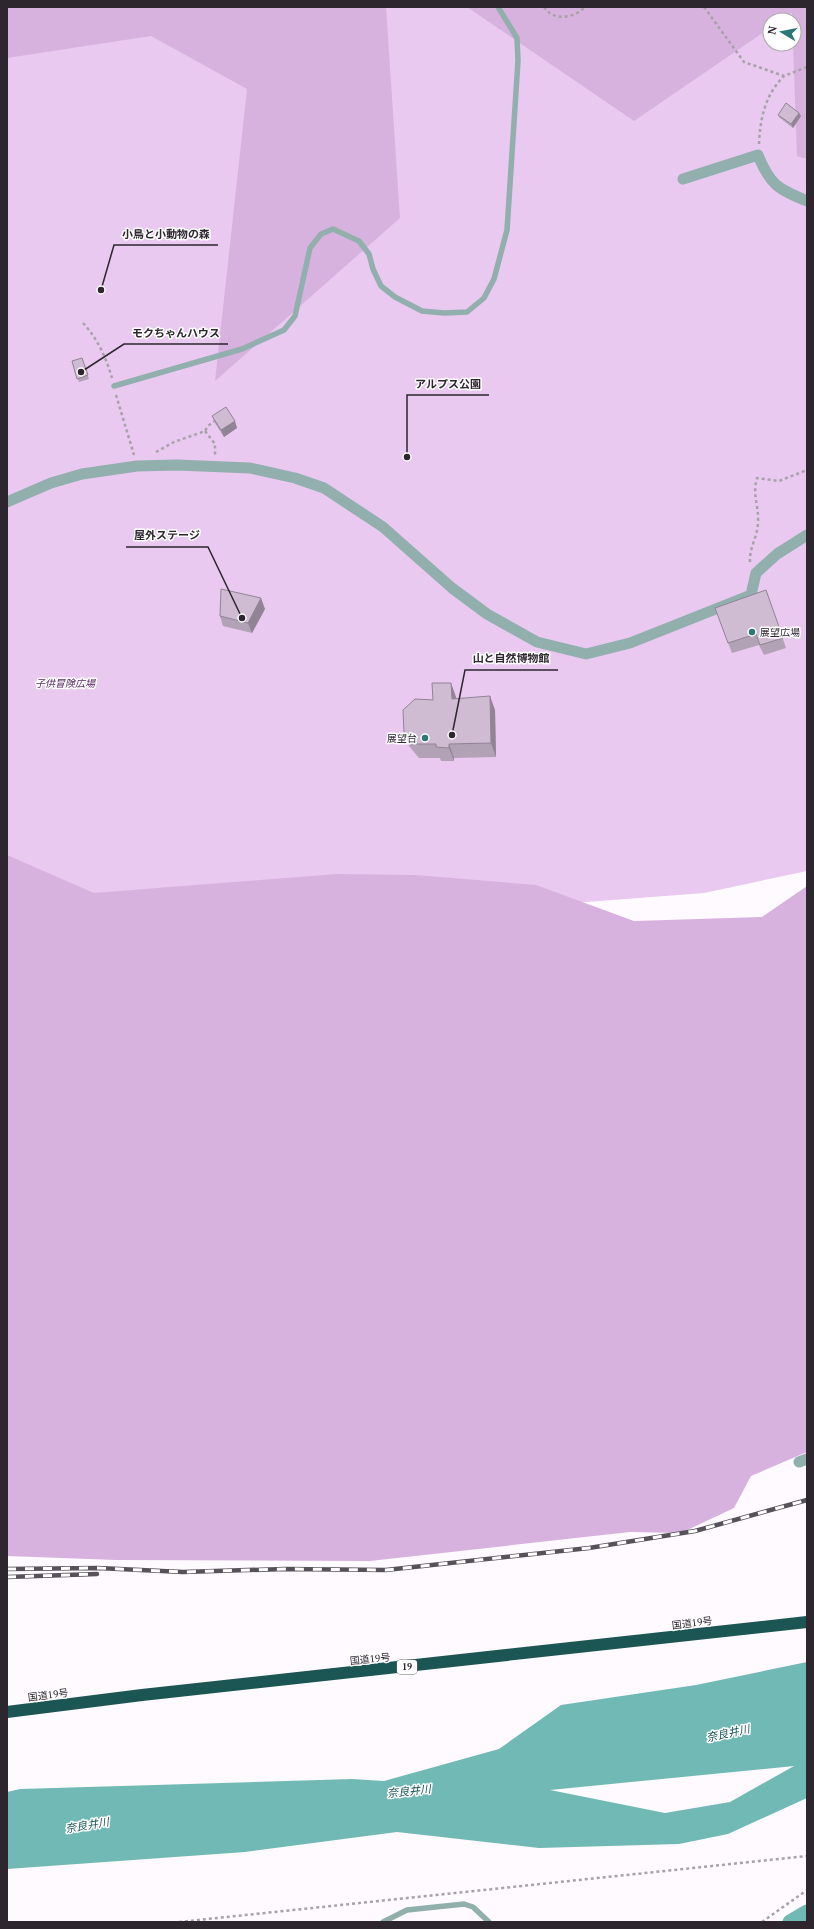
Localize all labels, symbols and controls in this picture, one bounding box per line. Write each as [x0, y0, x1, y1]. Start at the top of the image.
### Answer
north arrow [762, 12, 802, 52]
text: N [765, 24, 780, 36]
callout: 小鳥と小動物の森 [114, 222, 218, 245]
text: 小鳥と小動物の森 [122, 227, 210, 241]
callout: モクちゃんハウス [124, 321, 228, 344]
text: モクちゃんハウス [132, 326, 220, 340]
callout: アルプス公園 [407, 372, 489, 395]
text: アルプス公園 [415, 377, 481, 391]
callout: 屋外ステージ [126, 524, 208, 547]
text: 屋外ステージ [134, 528, 200, 542]
place label: 展望広場 [760, 626, 800, 639]
marker: 展望広場 [747, 627, 757, 637]
callout: 山と自然博物館 [465, 647, 558, 670]
text: 山と自然博物館 [473, 651, 550, 665]
park label: 子供冒険広場 [35, 677, 96, 690]
place label: 展望台 [387, 732, 417, 745]
marker: 展望台 [420, 733, 430, 743]
street label: 国道19号 [671, 1614, 713, 1632]
street label: 国道19号 [349, 1650, 391, 1668]
road number: 19 [397, 1660, 417, 1674]
street label: 国道19号 [27, 1686, 69, 1704]
water label: 奈良井川 [705, 1721, 752, 1744]
water label: 奈良井川 [386, 1782, 433, 1800]
water label: 奈良井川 [64, 1814, 111, 1835]

